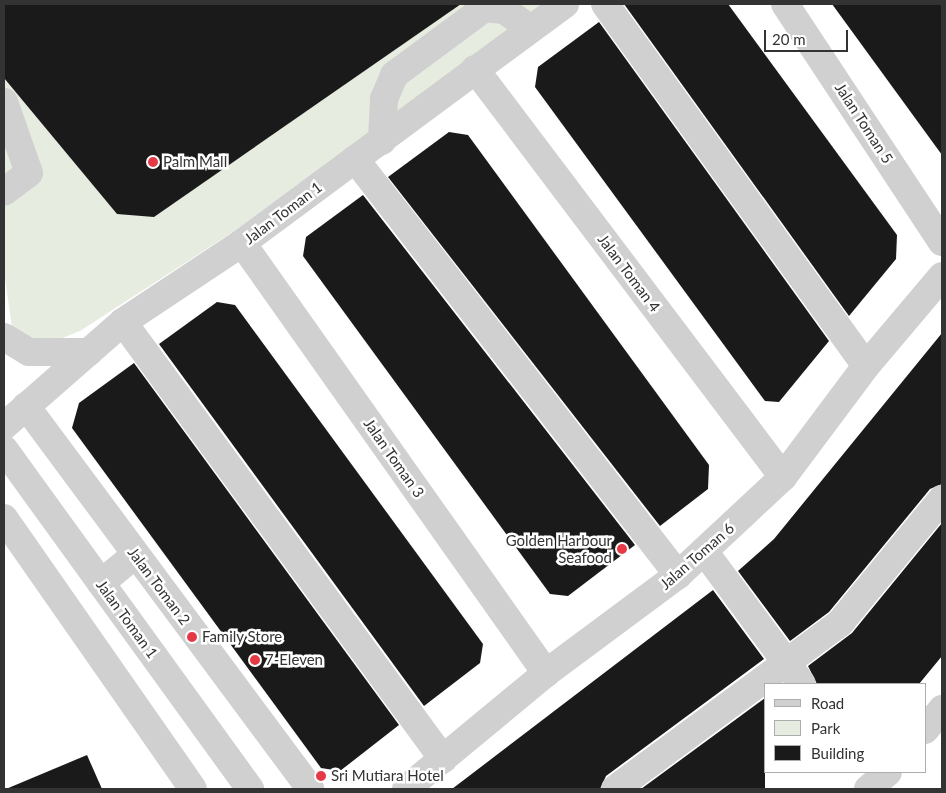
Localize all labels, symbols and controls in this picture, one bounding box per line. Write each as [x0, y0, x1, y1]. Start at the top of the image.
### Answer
scale bar [766, 20, 850, 52]
text: 20 m [772, 30, 806, 48]
street label: Jalan Toman 5 [831, 79, 897, 167]
place label: Palm Mall [163, 153, 227, 171]
marker: Palm Mall [147, 156, 159, 168]
street label: Jalan Toman 1 [240, 178, 326, 248]
street label: Jalan Toman 4 [594, 230, 664, 316]
street label: Jalan Toman 3 [360, 415, 428, 501]
street label: Jalan Toman 6 [656, 519, 738, 593]
place label: Golden Harbour Seafood [506, 531, 612, 566]
street label: Jalan Toman 2 [124, 543, 194, 629]
marker: Golden Harbour Seafood [616, 543, 628, 555]
street label: Jalan Toman 1 [92, 576, 162, 662]
place label: Family Store [202, 628, 283, 646]
marker: Family Store [186, 631, 198, 643]
place label: 7-Eleven [265, 651, 323, 669]
marker: 7-Eleven [249, 654, 261, 666]
legend [764, 683, 926, 773]
text: Road [811, 694, 844, 712]
text: Park [811, 719, 840, 737]
text: Building [811, 744, 864, 762]
place label: Sri Mutiara Hotel [331, 767, 444, 785]
marker: Sri Mutiara Hotel [315, 770, 327, 782]

